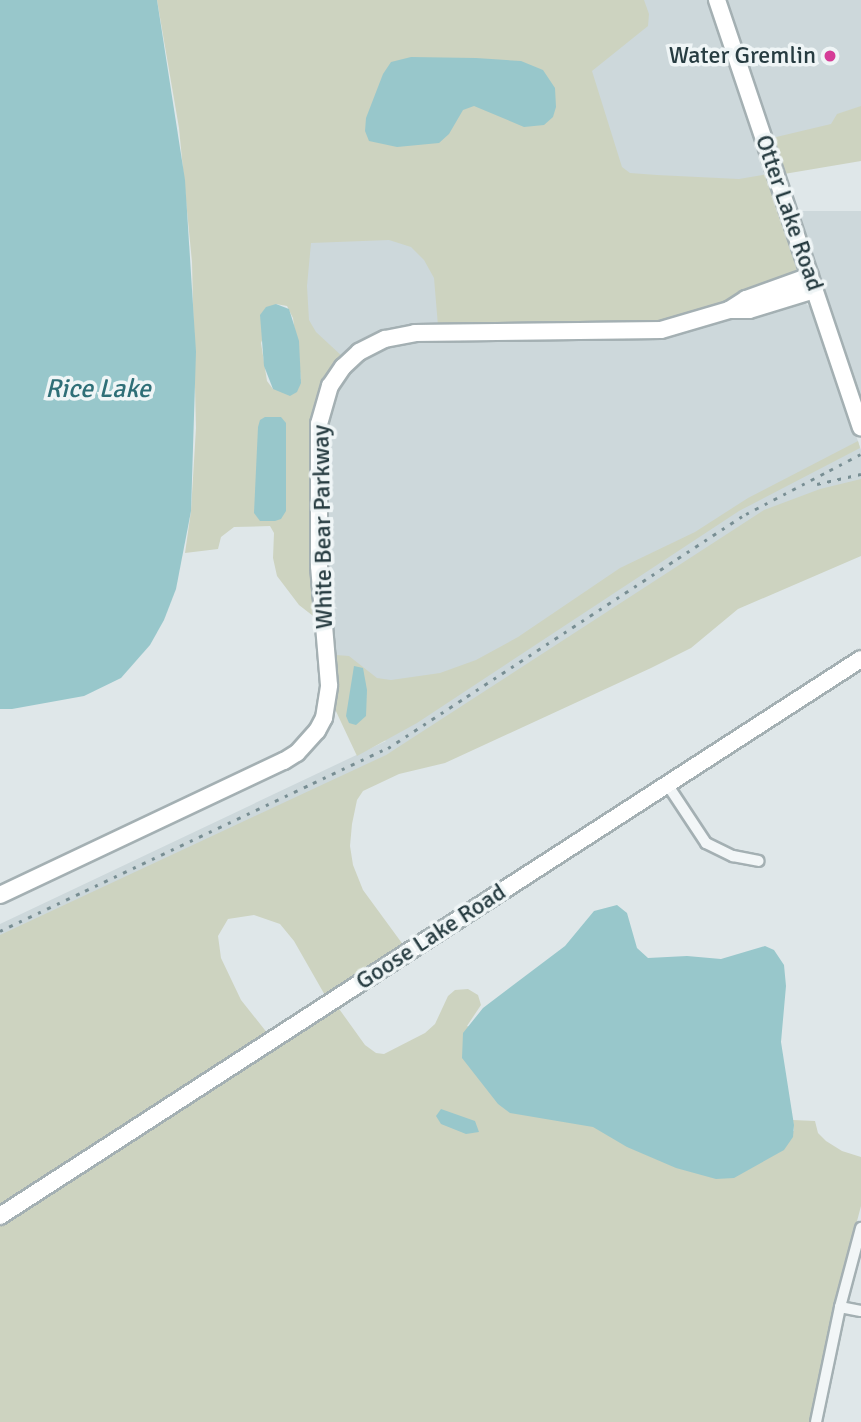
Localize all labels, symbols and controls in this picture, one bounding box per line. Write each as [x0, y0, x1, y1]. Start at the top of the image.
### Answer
place label: Water Gremlin [669, 42, 816, 70]
marker: Water Gremlin [822, 48, 838, 64]
street label: Otter Lake Road [749, 131, 829, 295]
water label: Rice Lake [45, 374, 151, 406]
street label: White Bear Parkway [307, 425, 339, 629]
street label: Goose Lake Road [351, 878, 511, 996]

